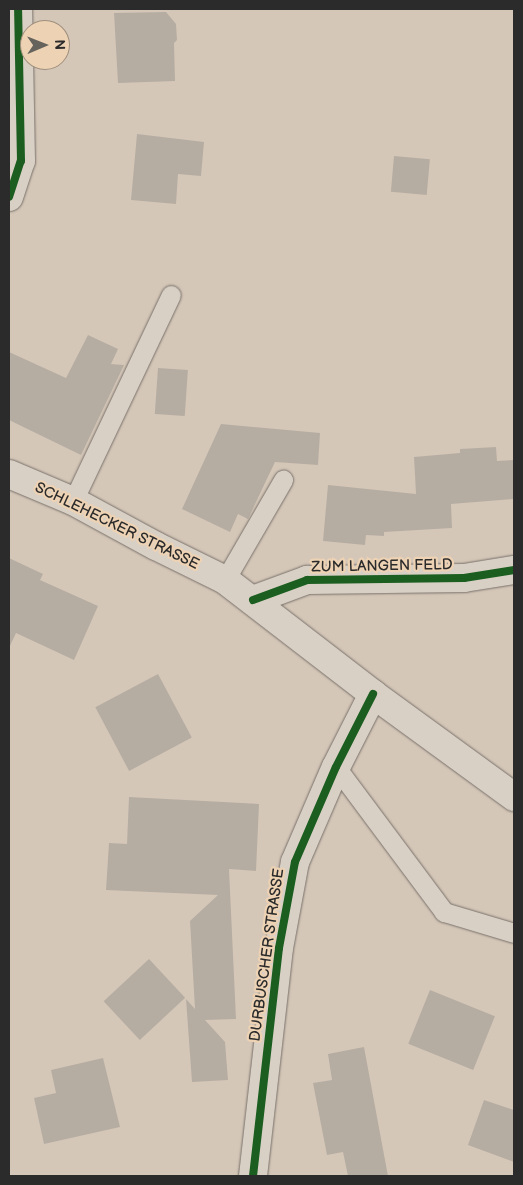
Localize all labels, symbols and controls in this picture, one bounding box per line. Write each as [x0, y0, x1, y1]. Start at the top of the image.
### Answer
north arrow [20, 20, 70, 70]
text: N [51, 39, 68, 50]
street label: SCHLEHECKER STRASSE [32, 478, 202, 574]
street label: ZUM LANGEN FELD [311, 556, 453, 576]
street label: DURBUSCHER STRASSE [246, 867, 288, 1043]

